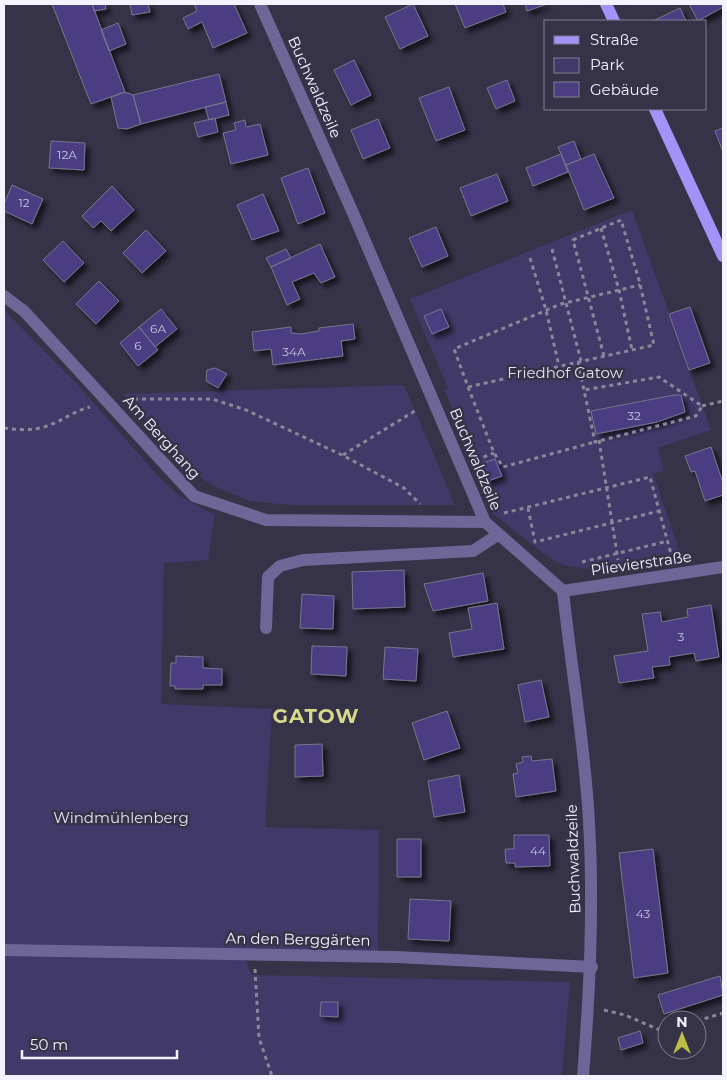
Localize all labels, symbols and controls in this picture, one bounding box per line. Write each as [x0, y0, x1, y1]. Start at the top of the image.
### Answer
legend [544, 20, 707, 110]
text: Straße [590, 30, 639, 49]
street label: Buchwaldzeile [284, 33, 346, 141]
text: Park [590, 55, 624, 74]
text: Gebäude [590, 80, 659, 99]
house number: 12A [57, 147, 77, 162]
house number: 12 [18, 195, 30, 210]
house number: 6A [150, 321, 166, 336]
house number: 6 [134, 338, 142, 353]
house number: 34A [282, 344, 306, 359]
park label: Friedhof Gatow [507, 363, 624, 382]
street label: Am Berghang [119, 391, 205, 483]
street label: Buchwaldzeile [446, 405, 506, 513]
house number: 32 [627, 408, 641, 423]
street label: Plievierstraße [589, 547, 693, 579]
house number: 3 [678, 629, 685, 644]
district label: GATOW [273, 704, 359, 728]
street label: Buchwaldzeile [562, 804, 584, 914]
park label: Windmühlenberg [53, 808, 189, 827]
house number: 44 [530, 843, 546, 858]
house number: 43 [636, 906, 650, 921]
street label: An den Berggärten [225, 928, 371, 950]
north arrow [657, 1010, 707, 1060]
text: N [676, 1013, 688, 1031]
scale bar [22, 1028, 178, 1060]
text: 50 m [30, 1035, 68, 1054]

